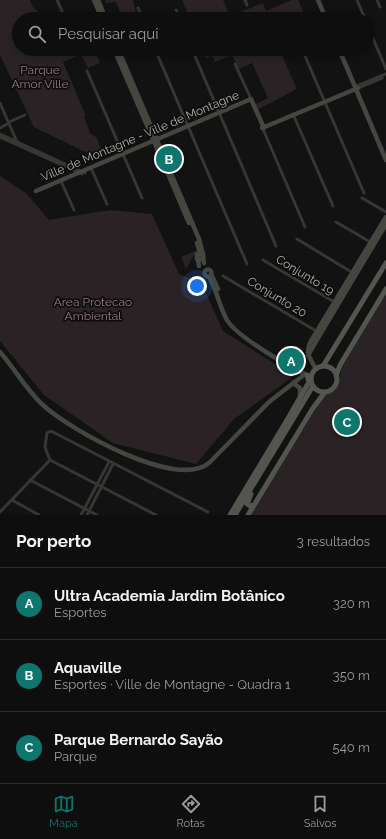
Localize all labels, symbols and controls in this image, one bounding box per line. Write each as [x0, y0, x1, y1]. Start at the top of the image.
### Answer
search box [12, 12, 374, 56]
icon: search [26, 23, 48, 45]
text: Pesquisar aqui [58, 25, 158, 43]
park label: Parque Amor Ville [11, 63, 69, 91]
street label: Ville de Montagne - Ville de Montagne [39, 88, 241, 184]
pin: B [156, 144, 182, 174]
street label: Conjunto 19 [273, 252, 337, 298]
street label: Conjunto 20 [245, 274, 309, 320]
your location [187, 276, 207, 296]
park label: Area Protecao Ambiental [54, 295, 132, 323]
pin: A [278, 346, 304, 376]
pin: C [334, 407, 360, 437]
text: Por perto [16, 531, 91, 551]
text: 3 resultados [297, 534, 370, 549]
text: Ultra Academia Jardim Botânico [54, 587, 285, 605]
text: A [25, 596, 33, 611]
text: 320 m [333, 596, 370, 611]
text: Esportes [54, 605, 107, 620]
text: Aquaville [54, 659, 122, 677]
text: B [25, 668, 33, 683]
text: 350 m [333, 668, 370, 683]
text: Esportes · Ville de Montagne - Quadra 1 [54, 677, 290, 692]
text: Parque Bernardo Sayão [54, 731, 223, 749]
text: C [25, 740, 33, 755]
text: 540 m [333, 740, 370, 755]
text: Parque [54, 749, 97, 764]
tab: Mapa [49, 793, 78, 830]
tab: Rotas [176, 793, 205, 830]
tab: Salvos [304, 793, 337, 830]

